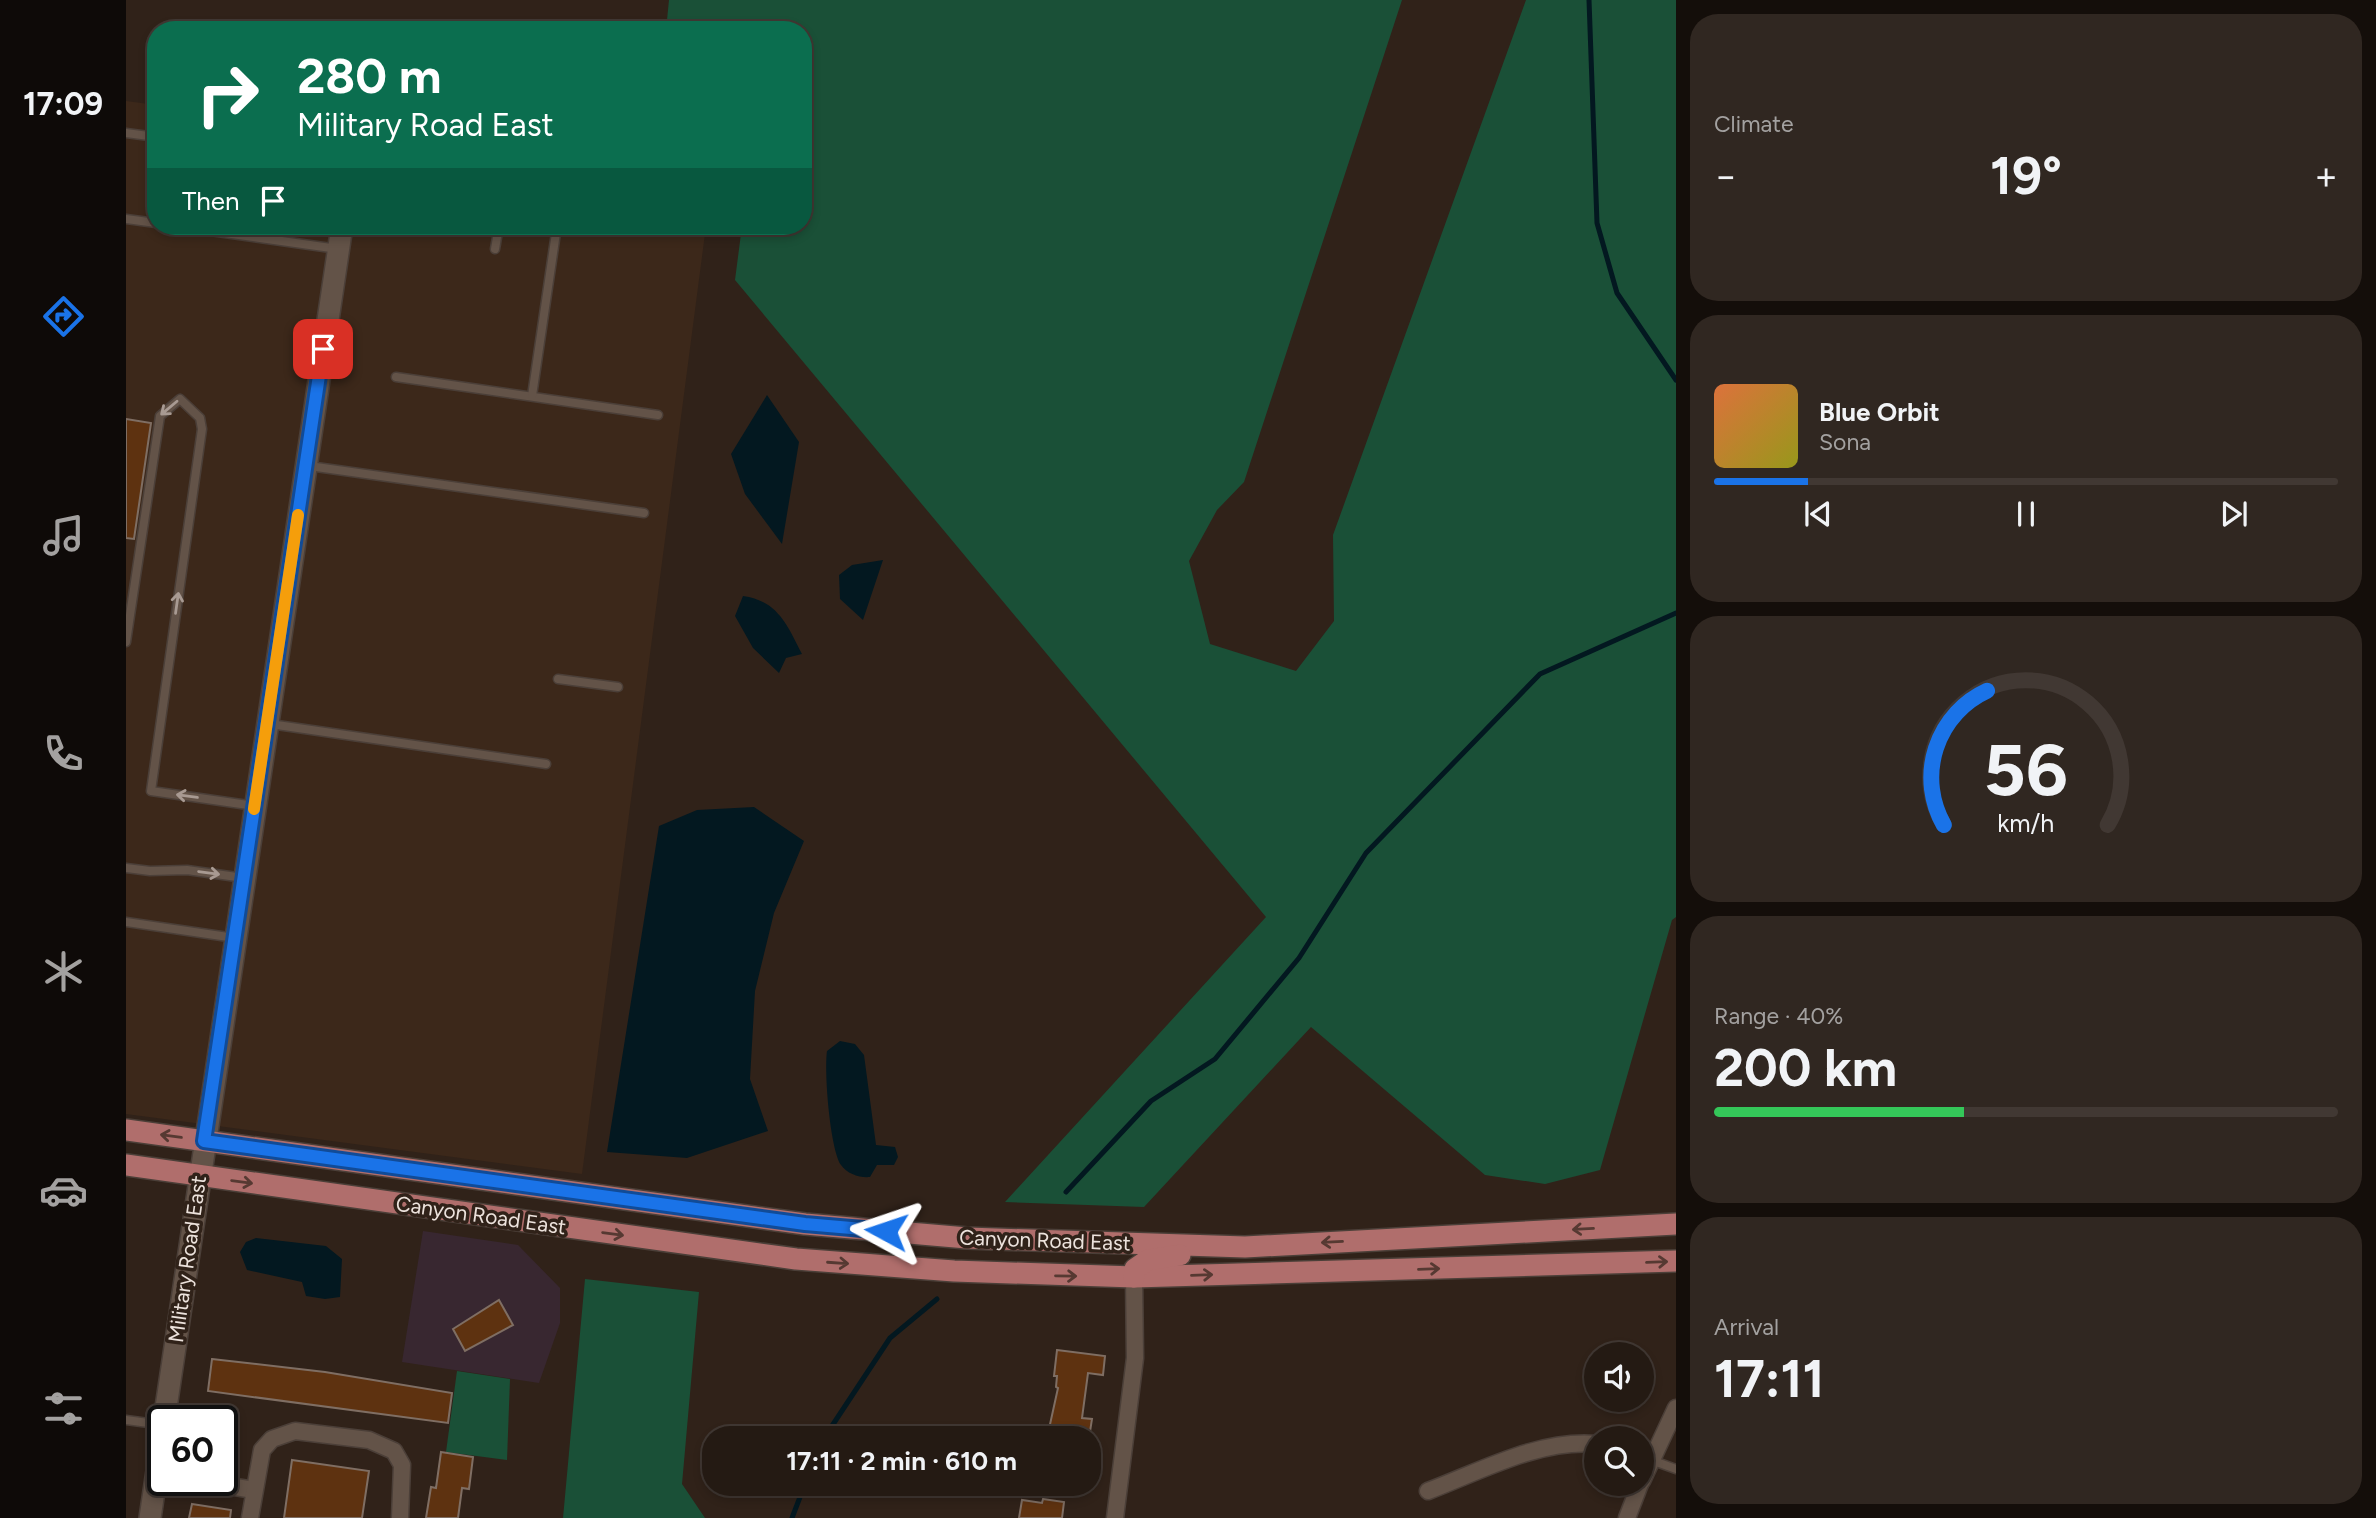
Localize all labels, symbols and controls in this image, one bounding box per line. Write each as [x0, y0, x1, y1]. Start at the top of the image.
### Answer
text: 280 m [297, 46, 442, 105]
icon: right [182, 49, 273, 140]
text: 17:09 [23, 85, 103, 123]
text: Military Road East [297, 106, 554, 144]
text: Climate [1714, 110, 1793, 138]
text: 19° [1990, 145, 2062, 207]
text: − [1714, 153, 1738, 199]
text: + [2314, 153, 2338, 199]
icon: arrive [254, 182, 292, 220]
text: Then [182, 185, 240, 217]
icon: directions [39, 292, 88, 341]
pin [293, 319, 353, 379]
icon: arrive [304, 330, 342, 368]
text: Blue Orbit [1819, 396, 1940, 428]
one-way arrow [161, 400, 179, 415]
text: Sona [1819, 428, 1871, 456]
icon: previous [1799, 495, 1837, 533]
icon: pause [2007, 495, 2045, 533]
icon: next [2215, 495, 2253, 533]
icon: music [39, 511, 88, 560]
one-way arrow [171, 592, 184, 614]
text: 56 [1984, 726, 2068, 813]
icon: phone [39, 729, 88, 778]
one-way arrow [176, 790, 199, 803]
text: km/h [1997, 808, 2055, 838]
one-way arrow [197, 867, 220, 880]
icon: climate [39, 947, 88, 996]
text: Range · 40% [1714, 1002, 1843, 1030]
text: 200 km [1714, 1037, 1897, 1099]
one-way arrow [161, 1129, 183, 1142]
icon: car [39, 1166, 88, 1215]
street label: Military Road East [163, 1174, 211, 1344]
one-way arrow [230, 1175, 253, 1188]
street label: Canyon Road East [394, 1191, 568, 1239]
position arrow [849, 1194, 923, 1268]
one-way arrow [1572, 1222, 1595, 1235]
street label: Canyon Road East [959, 1225, 1131, 1255]
one-way arrow [601, 1227, 624, 1240]
one-way arrow [1320, 1235, 1343, 1248]
one-way arrow [1645, 1255, 1668, 1269]
one-way arrow [827, 1256, 850, 1269]
one-way arrow [1417, 1262, 1440, 1275]
one-way arrow [1190, 1268, 1213, 1282]
one-way arrow [1054, 1269, 1077, 1282]
text: Arrival [1714, 1313, 1779, 1341]
map controls [1584, 1342, 1654, 1496]
button: sound [1584, 1342, 1654, 1412]
text: 17:11 [1714, 1348, 1824, 1410]
icon: filters [39, 1384, 88, 1433]
speed limit sign: 60 [147, 1405, 238, 1496]
button: search [1584, 1426, 1654, 1496]
text: 17:11 · 2 min · 610 m [786, 1445, 1017, 1477]

